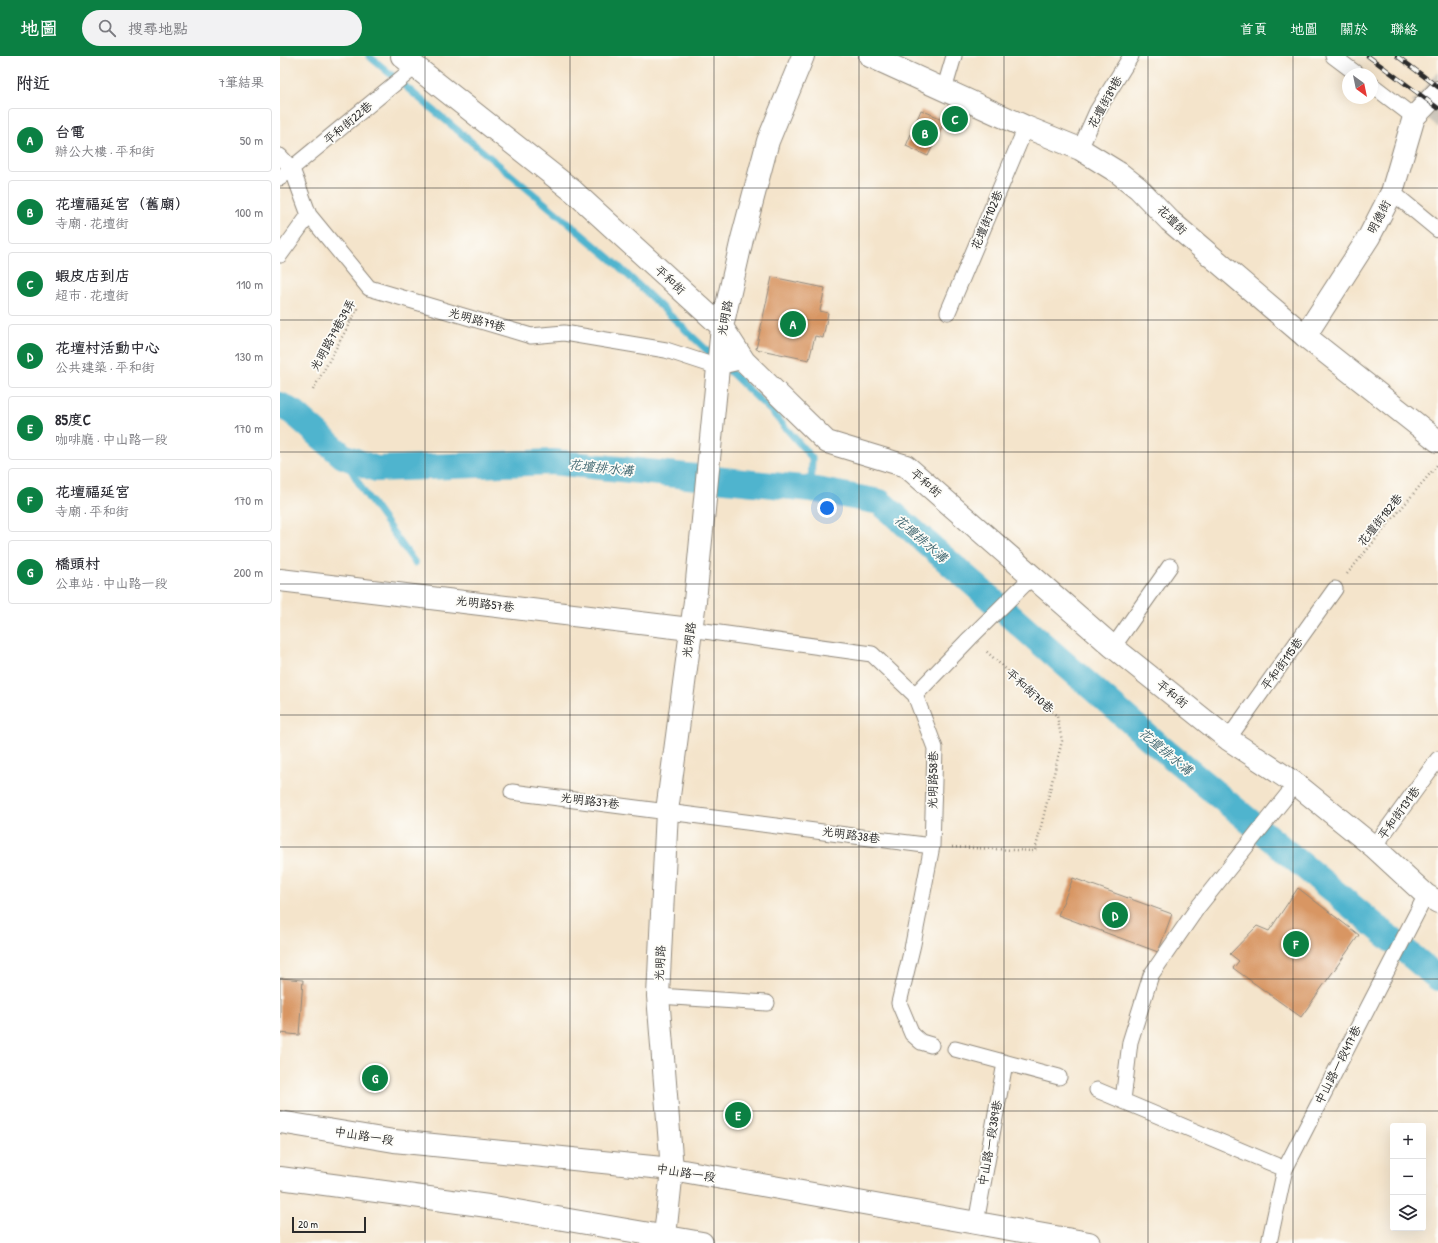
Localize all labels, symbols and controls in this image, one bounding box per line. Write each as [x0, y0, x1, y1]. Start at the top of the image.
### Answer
search box [82, 10, 362, 46]
text: 地圖 [20, 15, 58, 41]
icon: search [96, 17, 118, 39]
text: 搜尋地點 [128, 18, 188, 39]
text: 首頁 [1240, 19, 1268, 38]
text: 地圖 [1290, 19, 1318, 38]
text: 關於 [1340, 19, 1368, 38]
text: 聯絡 [1390, 19, 1418, 38]
north arrow [1342, 68, 1378, 104]
text: 附近 [16, 71, 50, 94]
street label: 花壇街89巷 [1083, 72, 1126, 131]
text: 7筆結果 [219, 73, 264, 91]
street label: 平和街22巷 [320, 97, 376, 148]
pin: C [942, 104, 968, 134]
pin: B [912, 118, 938, 148]
text: 台電 [55, 121, 85, 142]
text: A [27, 131, 33, 149]
text: 50 m [240, 131, 263, 149]
text: 辦公大樓 · 平和街 [55, 142, 155, 160]
street label: 花壇街102巷 [966, 187, 1007, 252]
text: 花壇福延宮（舊廟） [55, 193, 190, 214]
street label: 明德街 [1363, 197, 1395, 237]
street label: 花壇街 [1154, 201, 1191, 238]
text: B [27, 203, 33, 221]
text: 100 m [235, 203, 263, 221]
text: 寺廟 · 花壇街 [55, 214, 129, 232]
street label: 平和街 [651, 261, 689, 298]
text: 蝦皮店到店 [55, 265, 130, 286]
text: C [26, 275, 34, 293]
text: 110 m [236, 275, 263, 293]
text: 超市 · 花壇街 [55, 286, 129, 304]
street label: 光明路79巷39弄 [306, 296, 359, 374]
street label: 光明路 [713, 299, 736, 337]
street label: 光明路79巷 [447, 303, 508, 336]
pin: A [780, 309, 806, 339]
text: 花壇村活動中心 [55, 337, 160, 358]
text: D [27, 347, 33, 365]
text: 130 m [235, 347, 263, 365]
text: 公共建築 · 平和街 [55, 358, 155, 376]
text: 85度C [55, 409, 91, 430]
text: E [27, 419, 33, 437]
text: 170 m [234, 419, 263, 437]
text: 咖啡廳 · 中山路一段 [55, 430, 168, 448]
water label: 花壇排水溝 [568, 455, 635, 479]
street label: 平和街 [907, 464, 945, 501]
text: 花壇福延宮 [55, 481, 130, 502]
street label: 花壇街182巷 [1353, 490, 1406, 550]
text: F [28, 491, 32, 509]
text: 170 m [234, 491, 263, 509]
your location [817, 498, 837, 518]
text: 寺廟 · 平和街 [55, 502, 129, 520]
water label: 花壇排水溝 [891, 510, 952, 567]
text: 橋頭村 [55, 553, 100, 574]
text: G [27, 563, 33, 581]
text: 200 m [233, 563, 263, 581]
text: 公車站 · 中山路一段 [55, 574, 168, 592]
street label: 光明路57巷 [455, 591, 515, 616]
street label: 光明路 [678, 621, 699, 659]
street label: 平和街115巷 [1257, 634, 1307, 694]
street label: 平和街70巷 [1003, 664, 1058, 717]
street label: 平和街 [1153, 676, 1192, 712]
water label: 花壇排水溝 [1135, 723, 1197, 779]
street label: 光明路58巷 [923, 751, 942, 809]
street label: 平和街131巷 [1373, 783, 1424, 843]
street label: 光明路37巷 [560, 788, 621, 813]
street label: 光明路38巷 [821, 822, 881, 847]
pin: D [1102, 900, 1128, 930]
pin: F [1283, 929, 1309, 959]
street label: 光明路 [650, 945, 669, 981]
street label: 中山路一段417巷 [1310, 1022, 1365, 1107]
pin: G [362, 1063, 388, 1093]
street label: 中山路一段389巷 [974, 1099, 1005, 1187]
pin: E [725, 1100, 751, 1130]
street label: 中山路一段 [333, 1122, 395, 1149]
map controls [1390, 1123, 1426, 1231]
button: + [1390, 1123, 1426, 1159]
street label: 中山路一段 [655, 1159, 717, 1186]
button: − [1390, 1159, 1426, 1195]
button: layers [1390, 1195, 1426, 1231]
scale bar [292, 1215, 366, 1234]
text: 20 m [298, 1217, 318, 1231]

